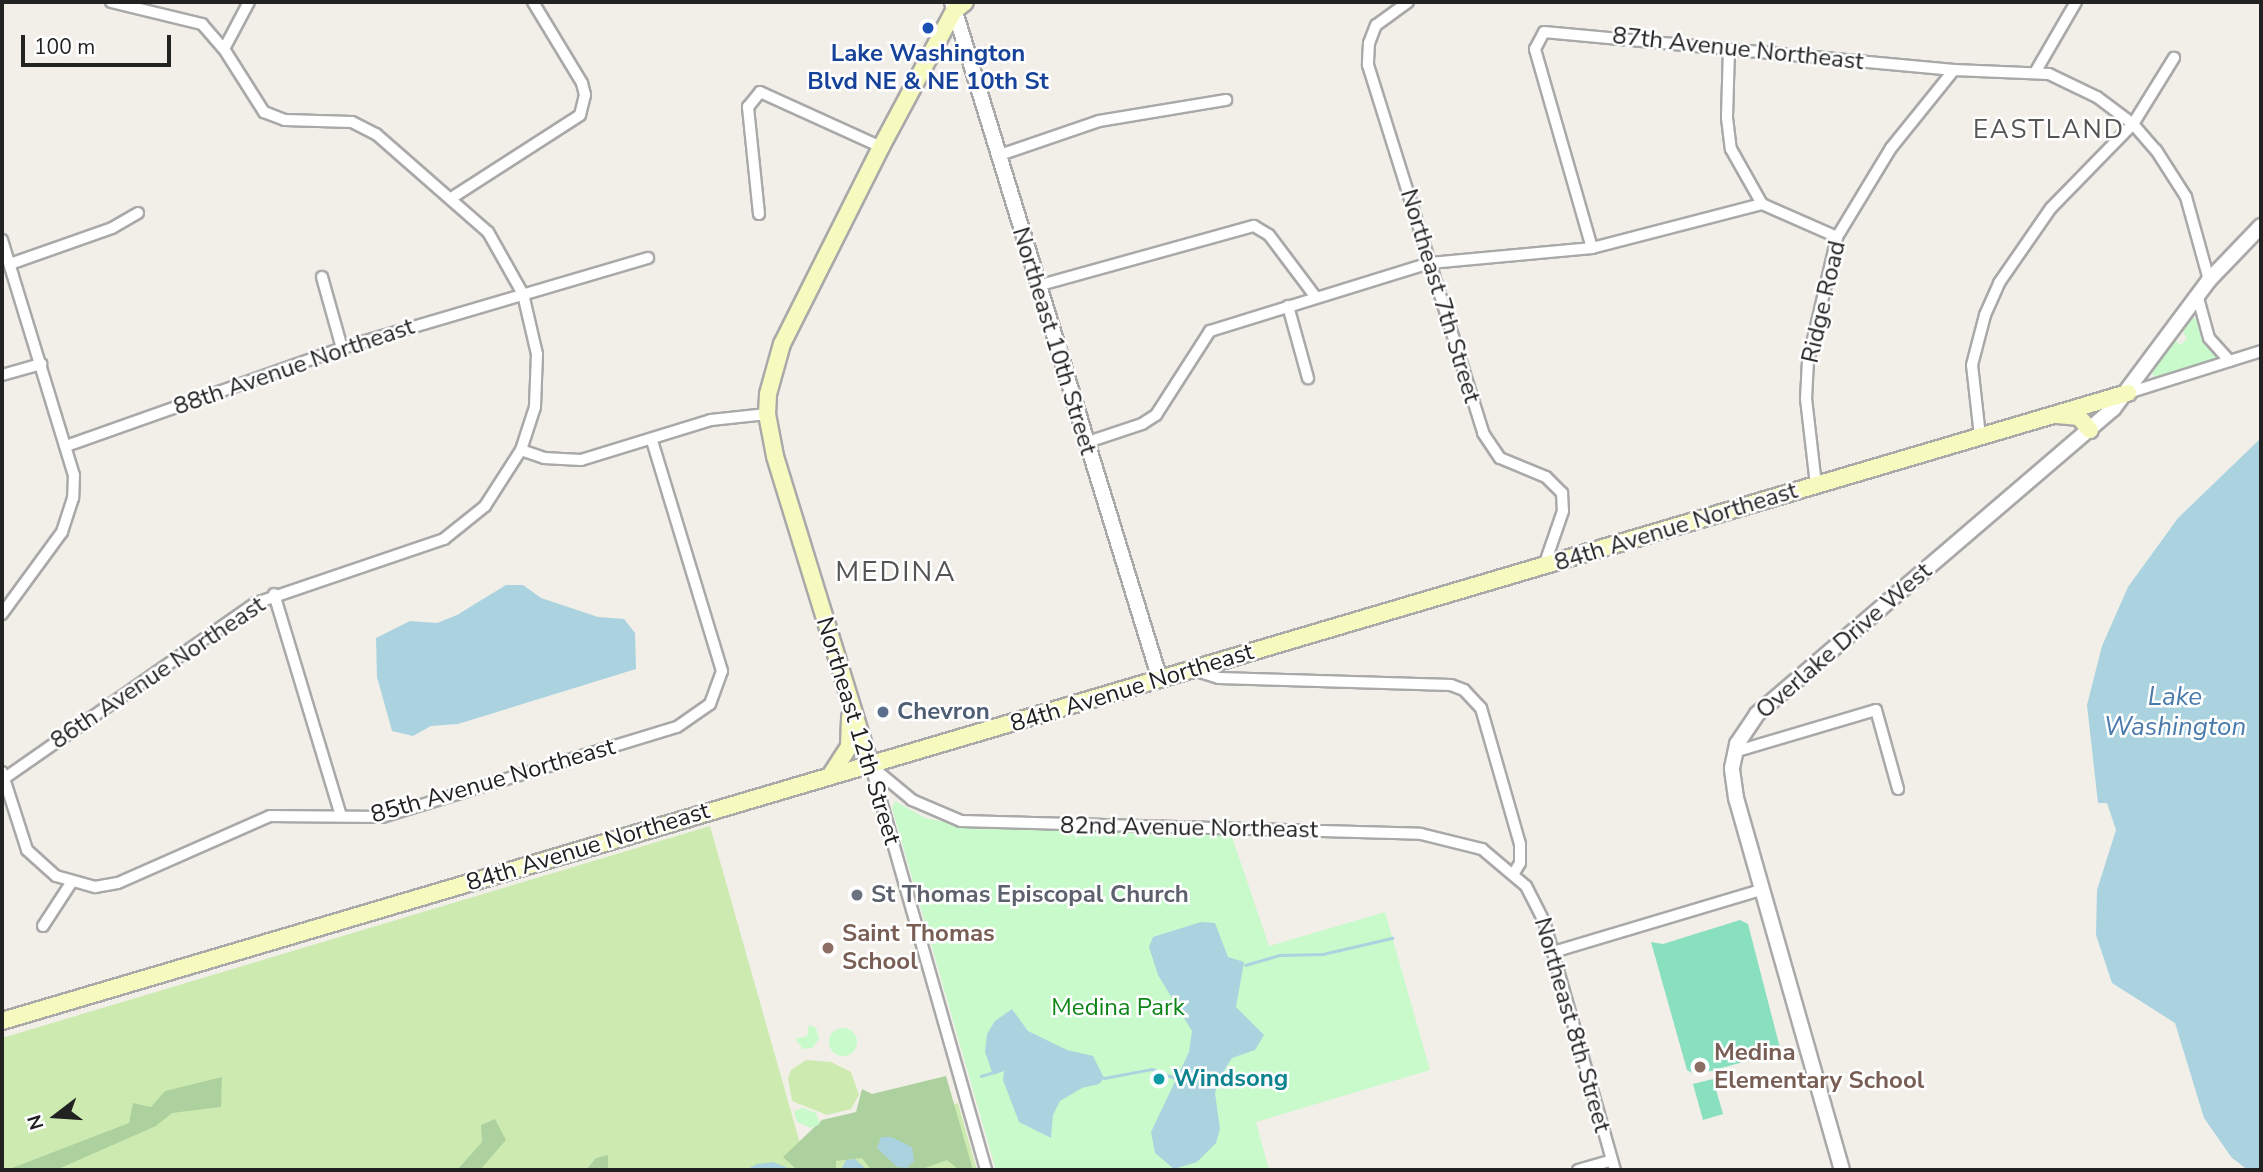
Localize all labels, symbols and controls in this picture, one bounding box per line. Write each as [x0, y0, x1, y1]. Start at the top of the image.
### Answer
marker: Lake Washington Blvd NE & NE 10th St [920, 20, 936, 36]
scale bar [24, 21, 175, 65]
street label: 87th Avenue Northeast [1611, 21, 1865, 77]
text: 100 m [34, 33, 95, 61]
place label: Lake Washington Blvd NE & NE 10th St [807, 40, 1049, 96]
district label: EASTLAND [1974, 114, 2124, 146]
street label: Northeast 7th Street [1394, 186, 1486, 406]
street label: Northeast 10th Street [1006, 224, 1102, 458]
street label: Ridge Road [1796, 238, 1852, 366]
street label: 88th Avenue Northeast [170, 312, 418, 422]
street label: 84th Avenue Northeast [1551, 476, 1801, 578]
district label: MEDINA [836, 555, 956, 589]
street label: Overlake Drive West [1750, 557, 1938, 725]
street label: 86th Avenue Northeast [45, 590, 271, 756]
street label: Northeast 12th Street [810, 614, 906, 848]
street label: 84th Avenue Northeast [1007, 637, 1257, 739]
water label: Lake Washington [2104, 681, 2246, 742]
place label: Chevron [897, 698, 990, 726]
marker: Chevron [875, 704, 891, 720]
street label: 85th Avenue Northeast [368, 732, 618, 830]
street label: 84th Avenue Northeast [463, 796, 713, 898]
street label: 82nd Avenue Northeast [1060, 811, 1318, 845]
place label: St Thomas Episcopal Church [871, 881, 1189, 909]
marker: St Thomas Episcopal Church [849, 887, 865, 903]
street label: Northeast 8th Street [1528, 914, 1616, 1136]
place label: Saint Thomas School [842, 920, 995, 976]
marker: Saint Thomas School [820, 940, 836, 956]
park label: Medina Park [1051, 994, 1185, 1022]
place label: Medina Elementary School [1714, 1039, 1924, 1095]
marker: Medina Elementary School [1692, 1059, 1708, 1075]
place label: Windsong [1173, 1065, 1288, 1093]
marker: Windsong [1151, 1071, 1167, 1087]
north arrow [21, 1081, 91, 1151]
text: N [21, 1112, 50, 1133]

